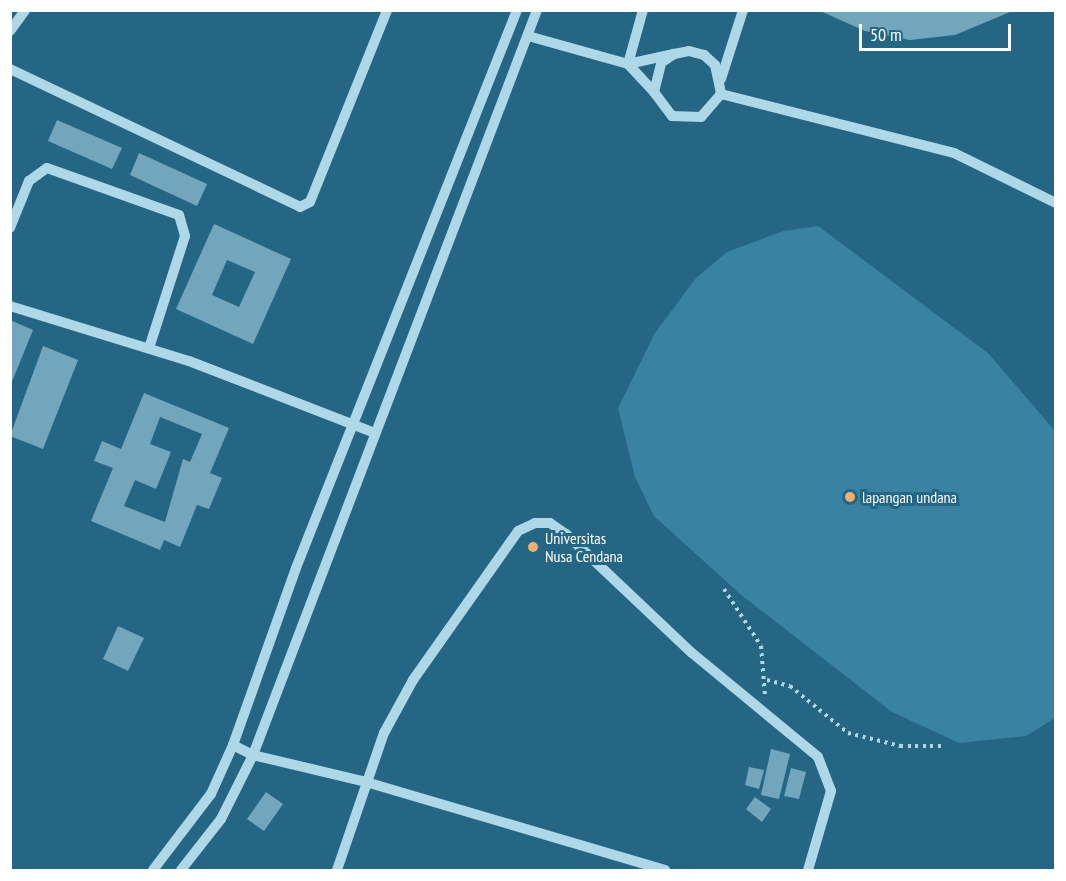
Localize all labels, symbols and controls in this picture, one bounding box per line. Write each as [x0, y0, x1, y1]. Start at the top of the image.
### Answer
scale bar [862, 12, 1014, 50]
text: 50 m [870, 23, 902, 46]
place label: lapangan undana [862, 487, 957, 507]
marker: lapangan undana [843, 490, 857, 504]
place label: Universitas Nusa Cendana [545, 528, 623, 566]
marker: Universitas Nusa Cendana [526, 540, 540, 554]

